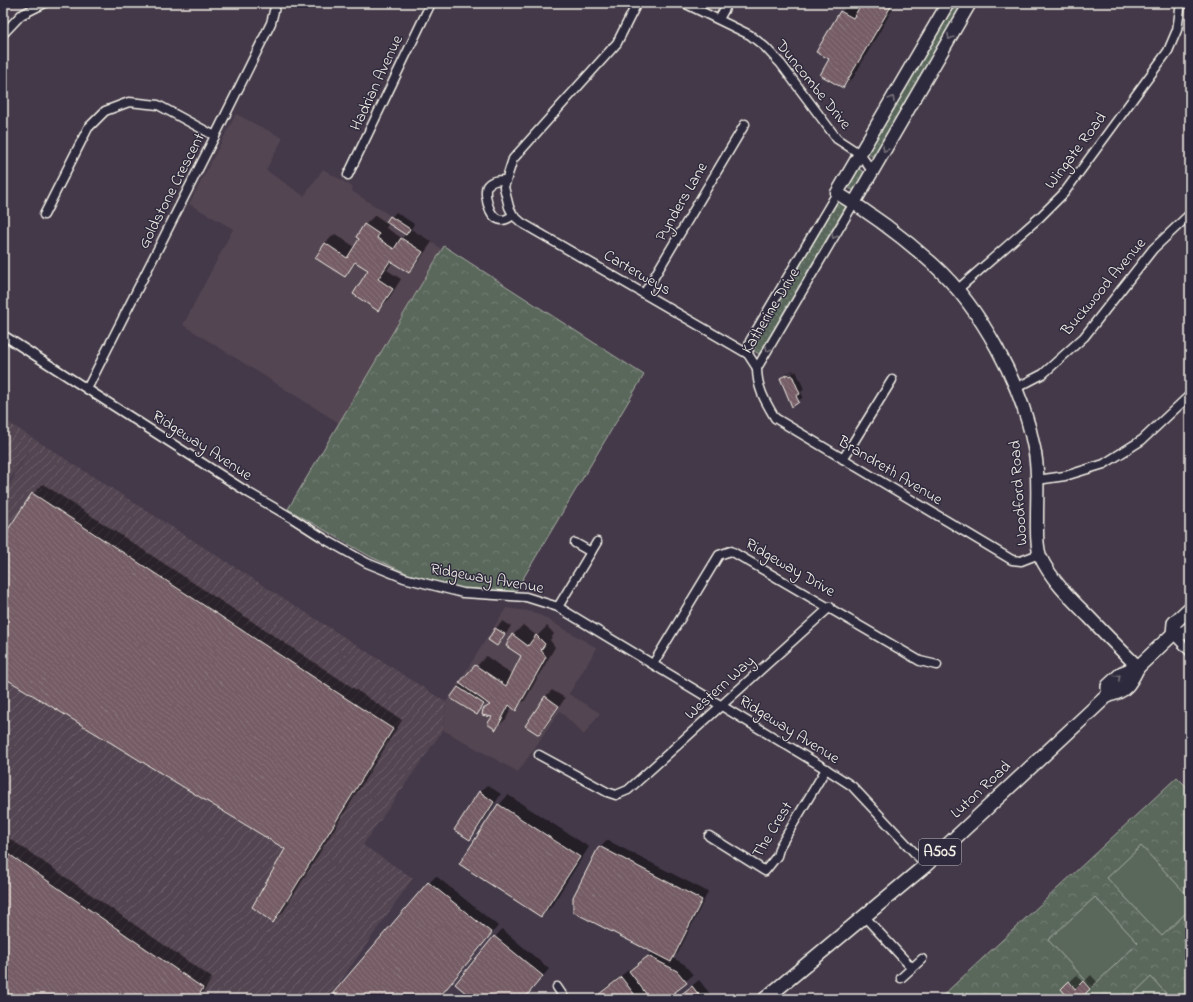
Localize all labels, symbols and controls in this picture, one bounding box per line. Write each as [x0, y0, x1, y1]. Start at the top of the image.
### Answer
street label: Hadrian Avenue [344, 30, 410, 135]
one-way arrow [948, 33, 955, 40]
street label: Duncombe Drive [769, 34, 857, 136]
one-way arrow [887, 96, 894, 103]
street label: Wingate Road [1039, 107, 1113, 195]
street label: Goldstone Crescent [132, 128, 212, 253]
one-way arrow [882, 145, 889, 152]
street label: Pynders Lane [650, 157, 715, 246]
one-way arrow [832, 232, 839, 239]
street label: Buckwood Avenue [1055, 232, 1153, 342]
street label: Carterweys [599, 244, 675, 302]
street label: Katherine Drive [736, 263, 807, 359]
one-way arrow [766, 345, 773, 352]
street label: Ridgeway Avenue [147, 405, 257, 488]
street label: Brandreth Avenue [832, 430, 948, 512]
street label: Woodford Road [1003, 440, 1035, 546]
street label: Ridgeway Drive [740, 532, 840, 604]
street label: Ridgeway Avenue [428, 557, 547, 601]
street label: Western Way [680, 650, 760, 726]
one-way arrow [1113, 674, 1121, 682]
street label: Ridgeway Avenue [734, 689, 845, 771]
street label: Luton Road [945, 756, 1017, 824]
street label: The Crest [747, 797, 800, 863]
road number: A505 [919, 839, 961, 865]

